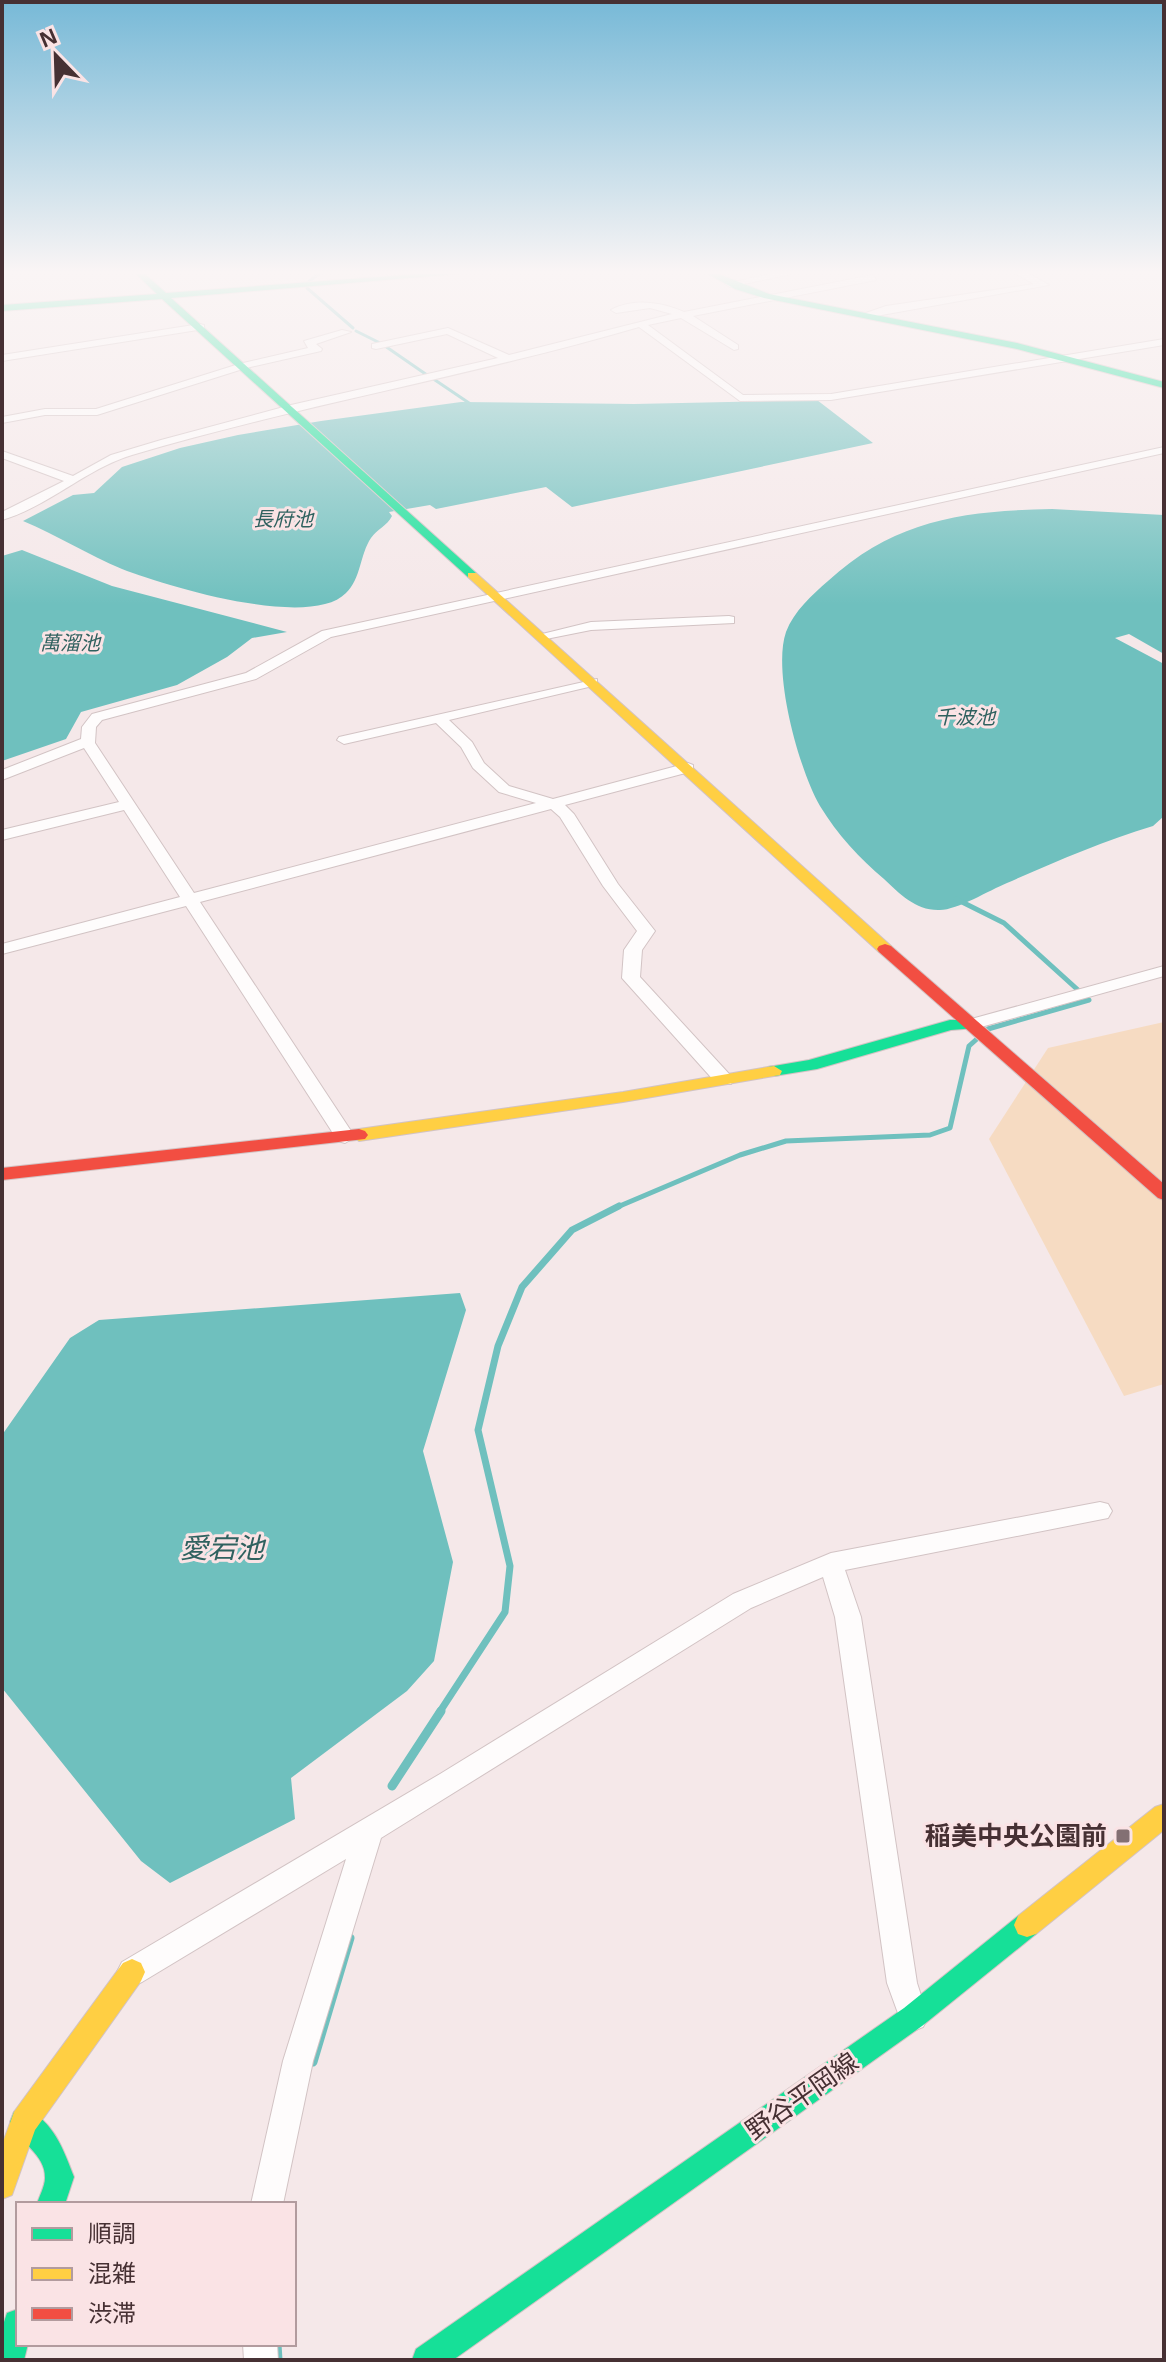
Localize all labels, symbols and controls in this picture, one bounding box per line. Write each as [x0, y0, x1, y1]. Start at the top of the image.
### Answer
north arrow [16, 16, 96, 96]
text: N [36, 23, 61, 53]
water label: 長府池 [253, 508, 315, 530]
water label: 萬溜池 [40, 632, 102, 654]
water label: 千波池 [935, 706, 997, 728]
water label: 愛宕池 [180, 1533, 267, 1564]
place label: 稲美中央公園前 [925, 1821, 1107, 1851]
marker: 稲美中央公園前 [1114, 1827, 1132, 1845]
street label: 野谷平岡線 [740, 2046, 864, 2146]
legend [16, 2202, 296, 2346]
text: 順調 [88, 2220, 136, 2247]
text: 混雑 [88, 2260, 136, 2287]
text: 渋滞 [88, 2300, 136, 2327]

